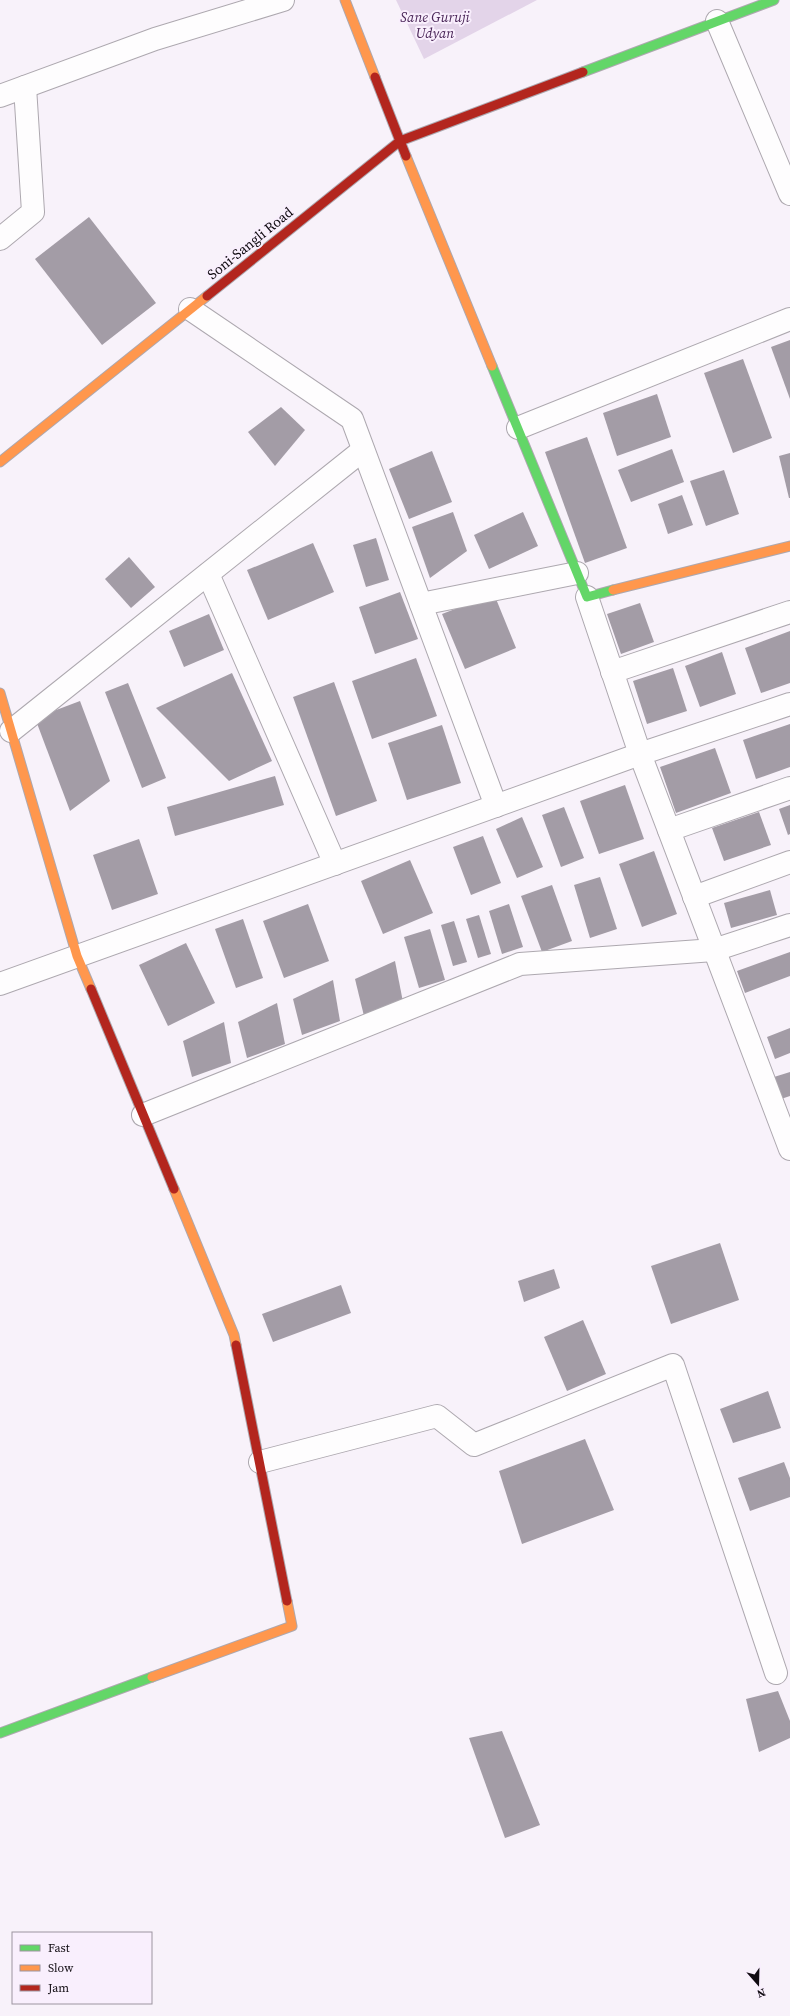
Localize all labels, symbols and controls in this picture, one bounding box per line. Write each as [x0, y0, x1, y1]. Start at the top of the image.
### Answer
park label: Sane Guruji Udyan [400, 7, 471, 43]
street label: Soni-Sangli Road [203, 202, 297, 284]
legend [12, 1932, 152, 2004]
text: Fast [48, 1940, 70, 1956]
text: Slow [48, 1960, 74, 1976]
north arrow [738, 1964, 778, 2004]
text: Jam [47, 1980, 69, 1996]
text: N [755, 1985, 768, 2001]

